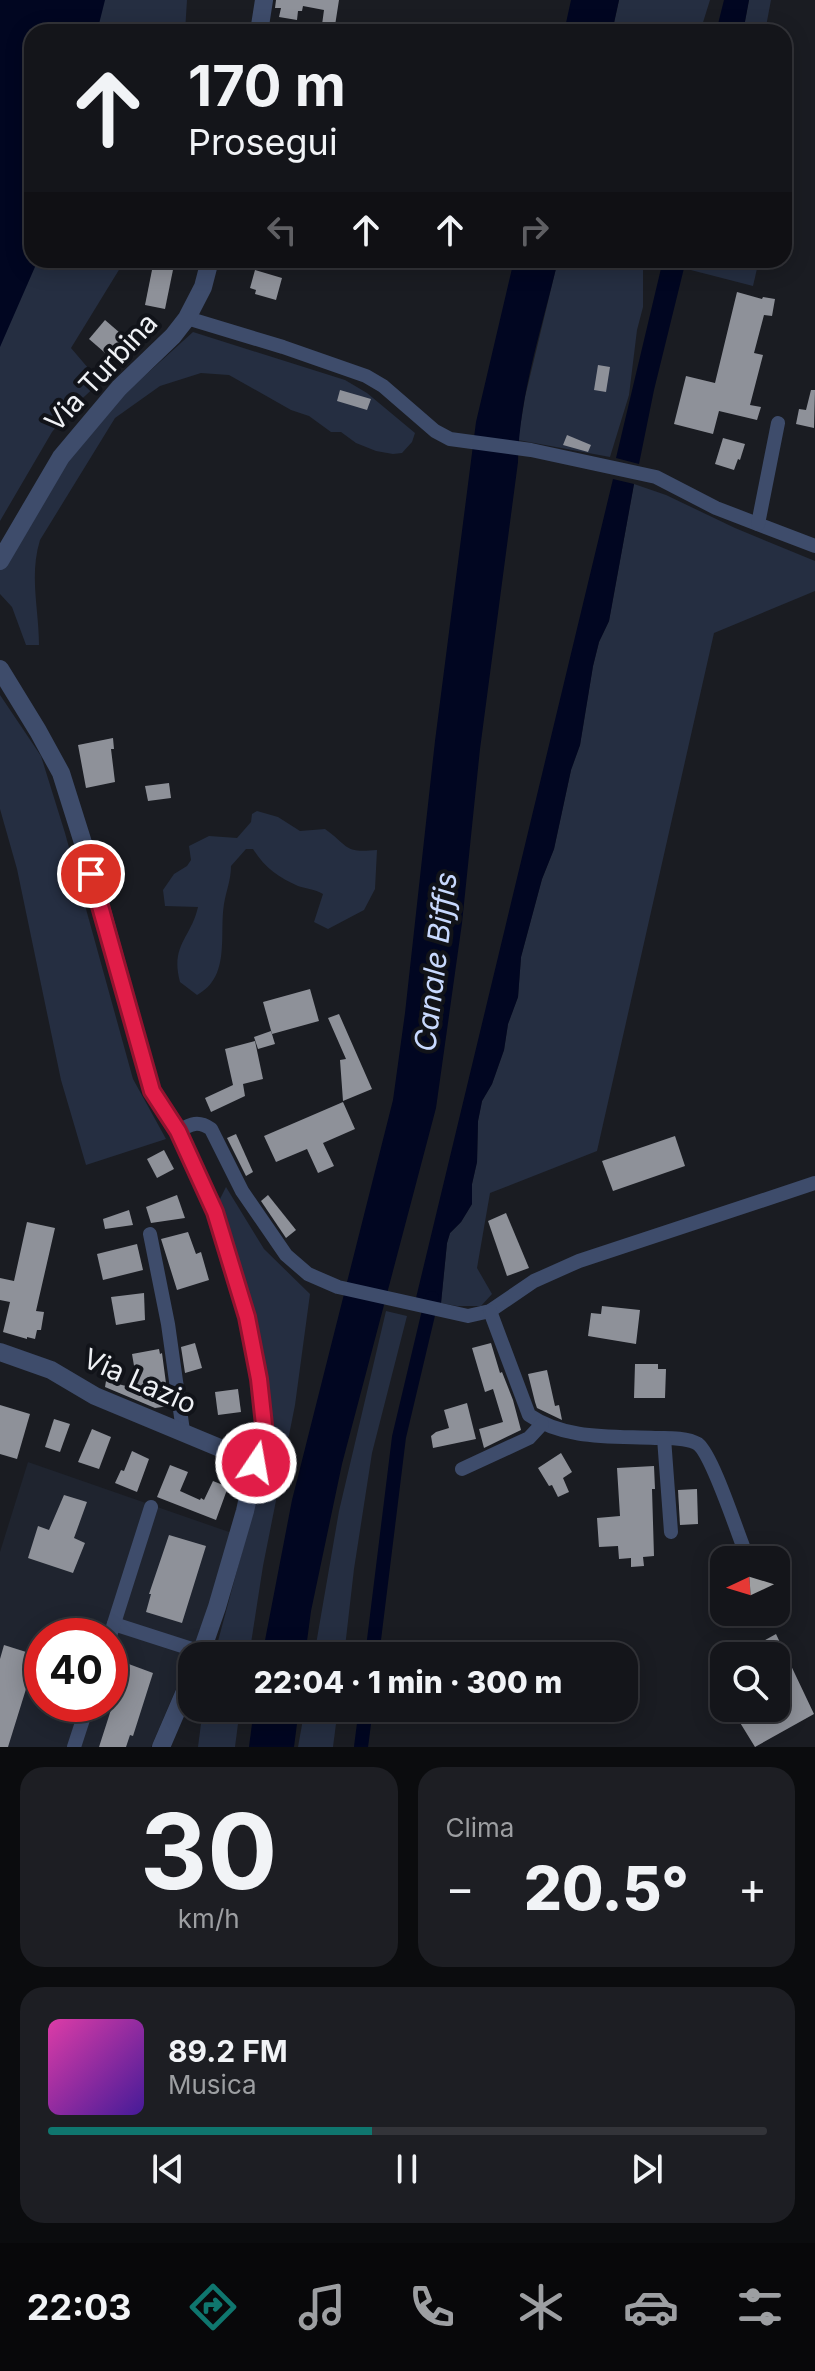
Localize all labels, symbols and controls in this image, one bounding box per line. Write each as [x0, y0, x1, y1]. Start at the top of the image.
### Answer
text: 170 m [188, 52, 346, 120]
icon: ahead [56, 56, 160, 160]
text: Prosegui [188, 120, 338, 164]
icon: left [260, 208, 304, 252]
icon: ahead [344, 208, 388, 252]
icon: ahead [428, 208, 472, 252]
icon: right [512, 208, 556, 252]
street label: Via Turbina [38, 306, 164, 438]
pin [57, 840, 125, 908]
icon: arrive [69, 852, 113, 896]
water label: Canale Biffis [406, 870, 464, 1054]
street label: Via Lazio [78, 1341, 202, 1421]
position arrow [214, 1421, 298, 1505]
north arrow [710, 1546, 790, 1626]
map controls [710, 1546, 790, 1722]
speed limit sign: 40 [24, 1618, 128, 1722]
button: search [710, 1642, 790, 1722]
text: 22:04 · 1 min · 300 m [254, 1664, 562, 1700]
text: 30 [140, 1788, 277, 1914]
text: Clima [446, 1812, 514, 1843]
text: 20.5° [524, 1852, 689, 1924]
text: − [446, 1861, 475, 1915]
text: + [738, 1861, 767, 1915]
text: km/h [178, 1903, 240, 1934]
text: 89.2 FM [168, 2033, 288, 2069]
text: Musica [168, 2069, 257, 2100]
icon: previous [146, 2147, 190, 2191]
icon: pause [385, 2147, 429, 2191]
icon: next [625, 2147, 669, 2191]
icon: directions [185, 2279, 241, 2335]
icon: music [294, 2279, 350, 2335]
icon: phone [404, 2279, 460, 2335]
icon: climate [513, 2279, 569, 2335]
icon: car [623, 2279, 679, 2335]
icon: filters [732, 2279, 788, 2335]
text: 22:03 [27, 2285, 132, 2329]

